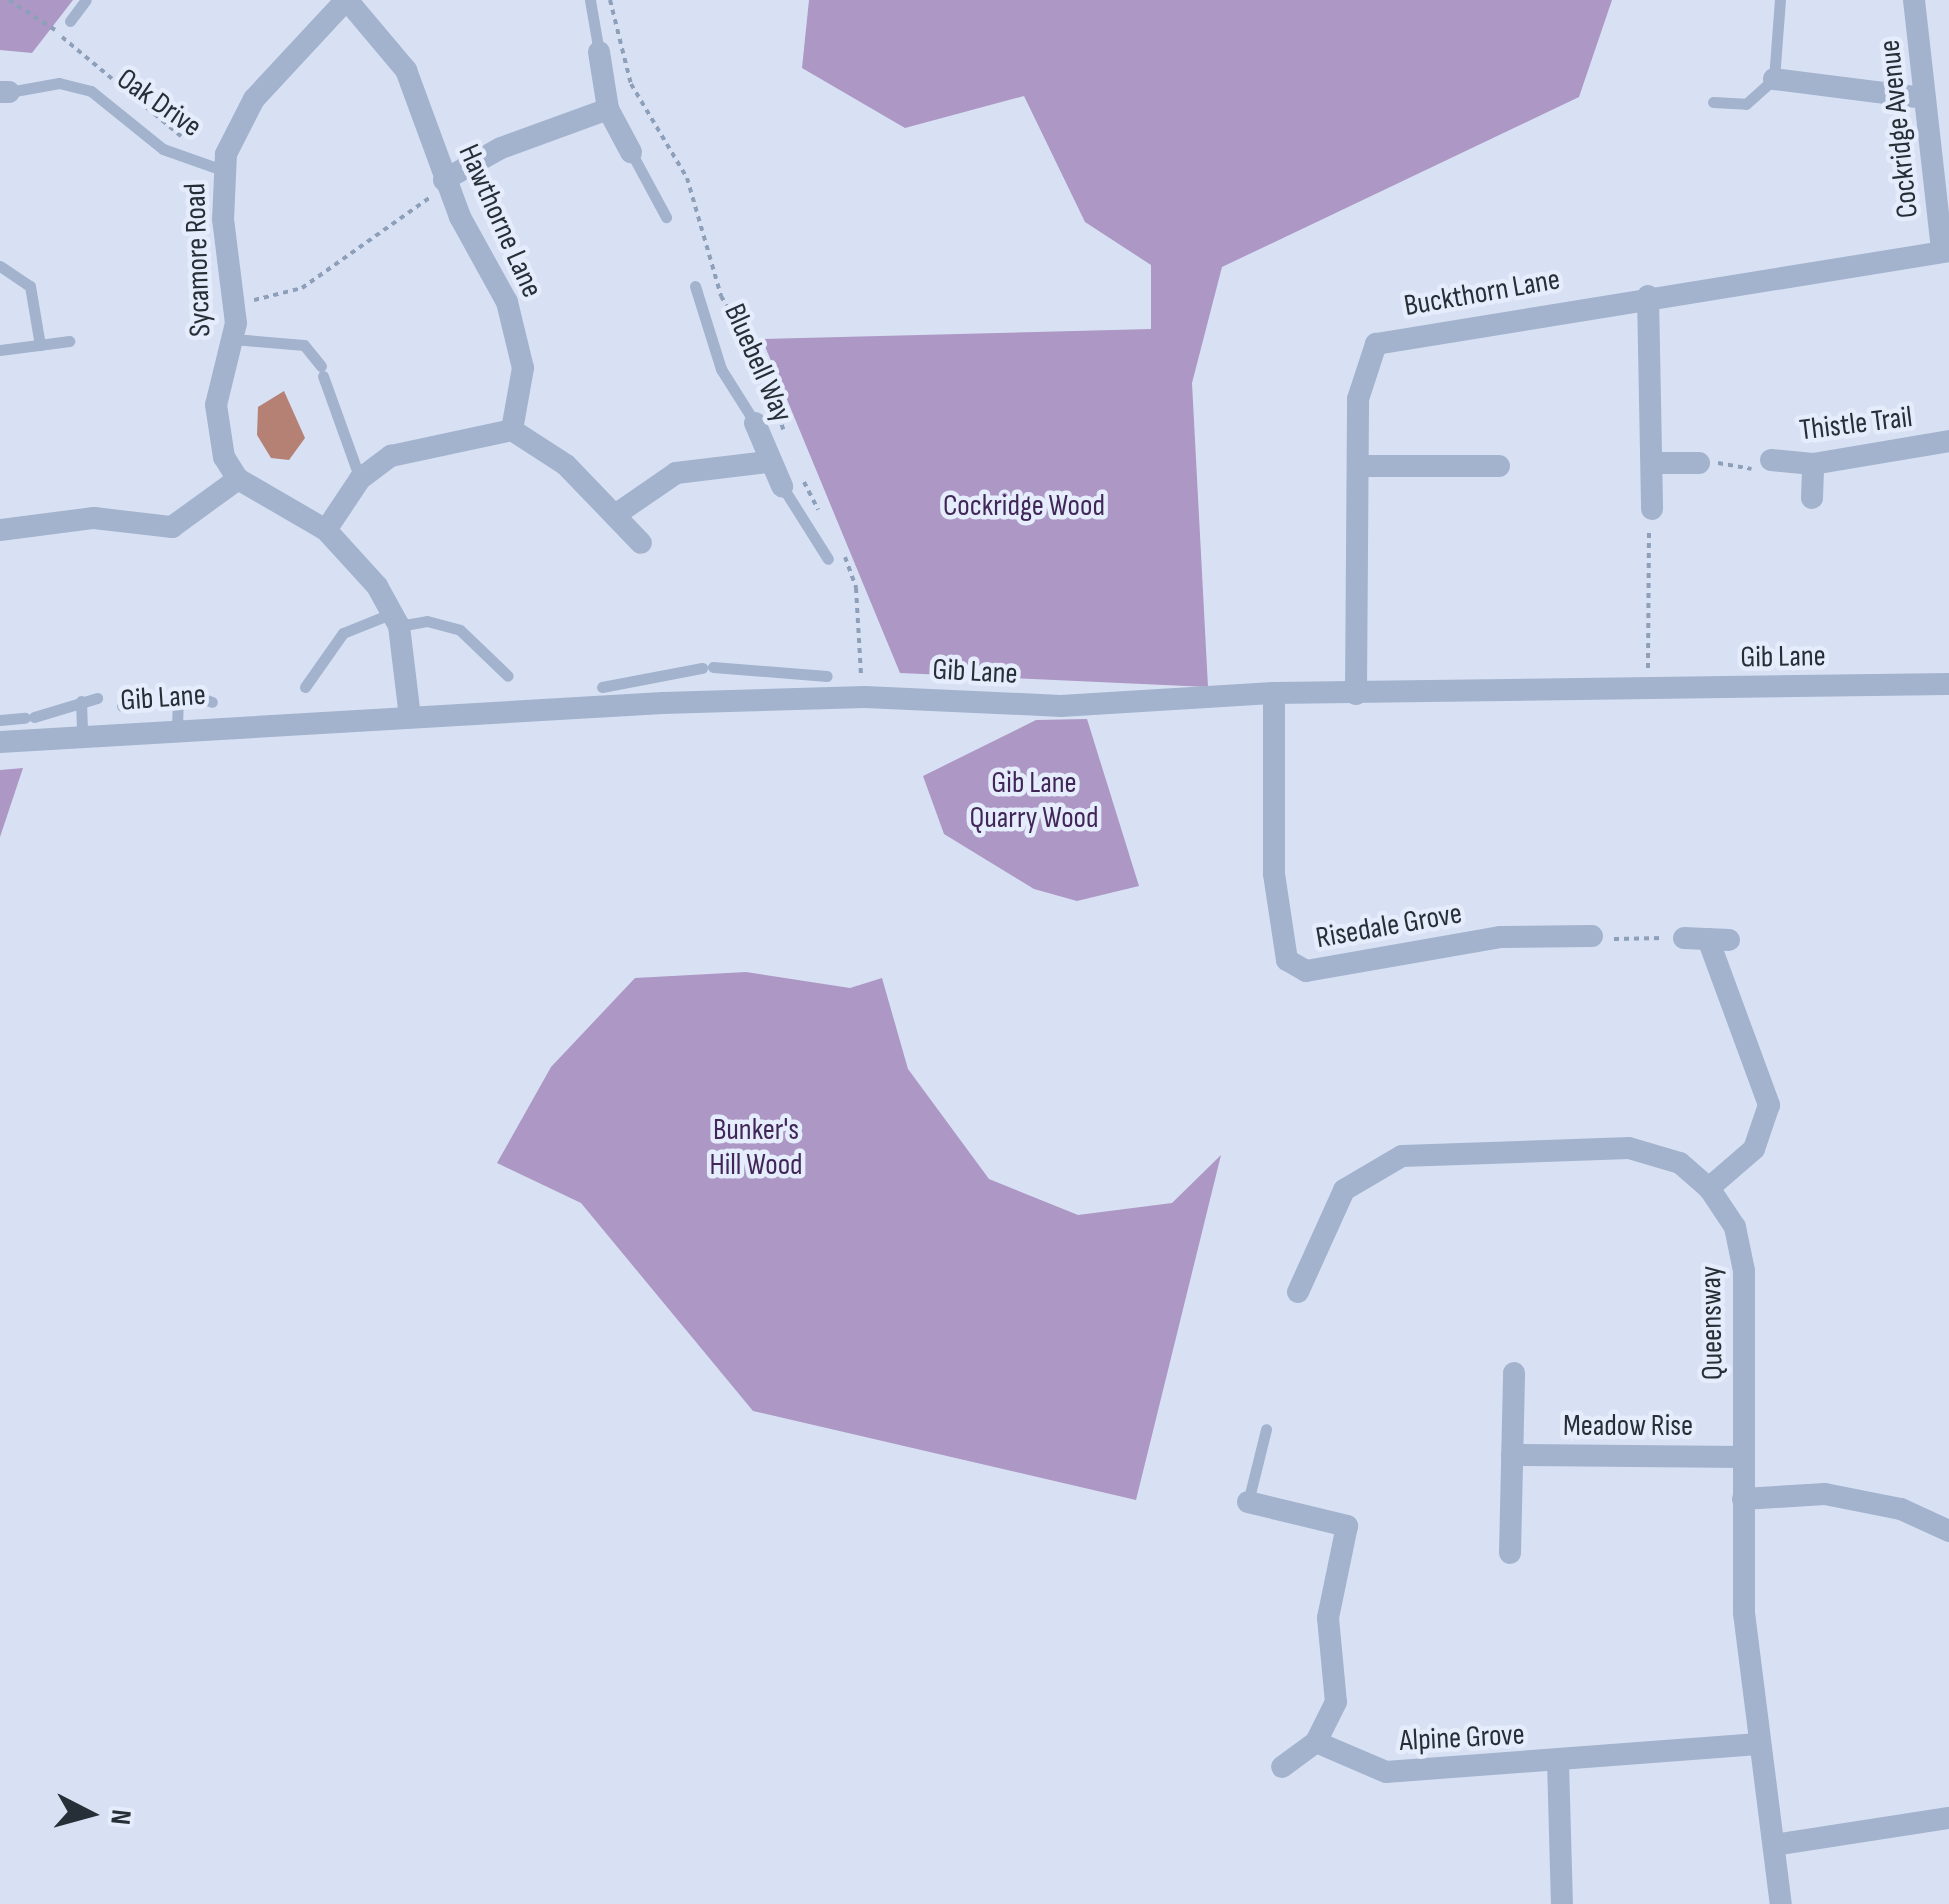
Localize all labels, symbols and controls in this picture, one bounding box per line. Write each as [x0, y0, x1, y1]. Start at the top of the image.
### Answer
street label: Cockridge Avenue [1872, 38, 1926, 220]
street label: Oak Drive [110, 61, 208, 145]
street label: Hawthorne Lane [450, 139, 550, 303]
street label: Sycamore Road [177, 182, 219, 338]
street label: Buckthorn Lane [1401, 262, 1563, 324]
street label: Bluebell Way [716, 298, 800, 428]
street label: Thistle Trail [1797, 399, 1915, 449]
park label: Cockridge Wood [943, 488, 1105, 524]
street label: Gib Lane [1740, 638, 1826, 676]
street label: Gib Lane [931, 652, 1019, 692]
street label: Gib Lane [119, 677, 207, 719]
park label: Gib Lane Quarry Wood [969, 765, 1099, 836]
street label: Risedale Grove [1313, 895, 1465, 957]
park label: Bunker's Hill Wood [709, 1112, 803, 1182]
street label: Queensway [1693, 1265, 1731, 1381]
street label: Meadow Rise [1563, 1408, 1693, 1444]
street label: Alpine Grove [1399, 1717, 1525, 1759]
north arrow [40, 1764, 140, 1864]
text: N [103, 1808, 138, 1826]

